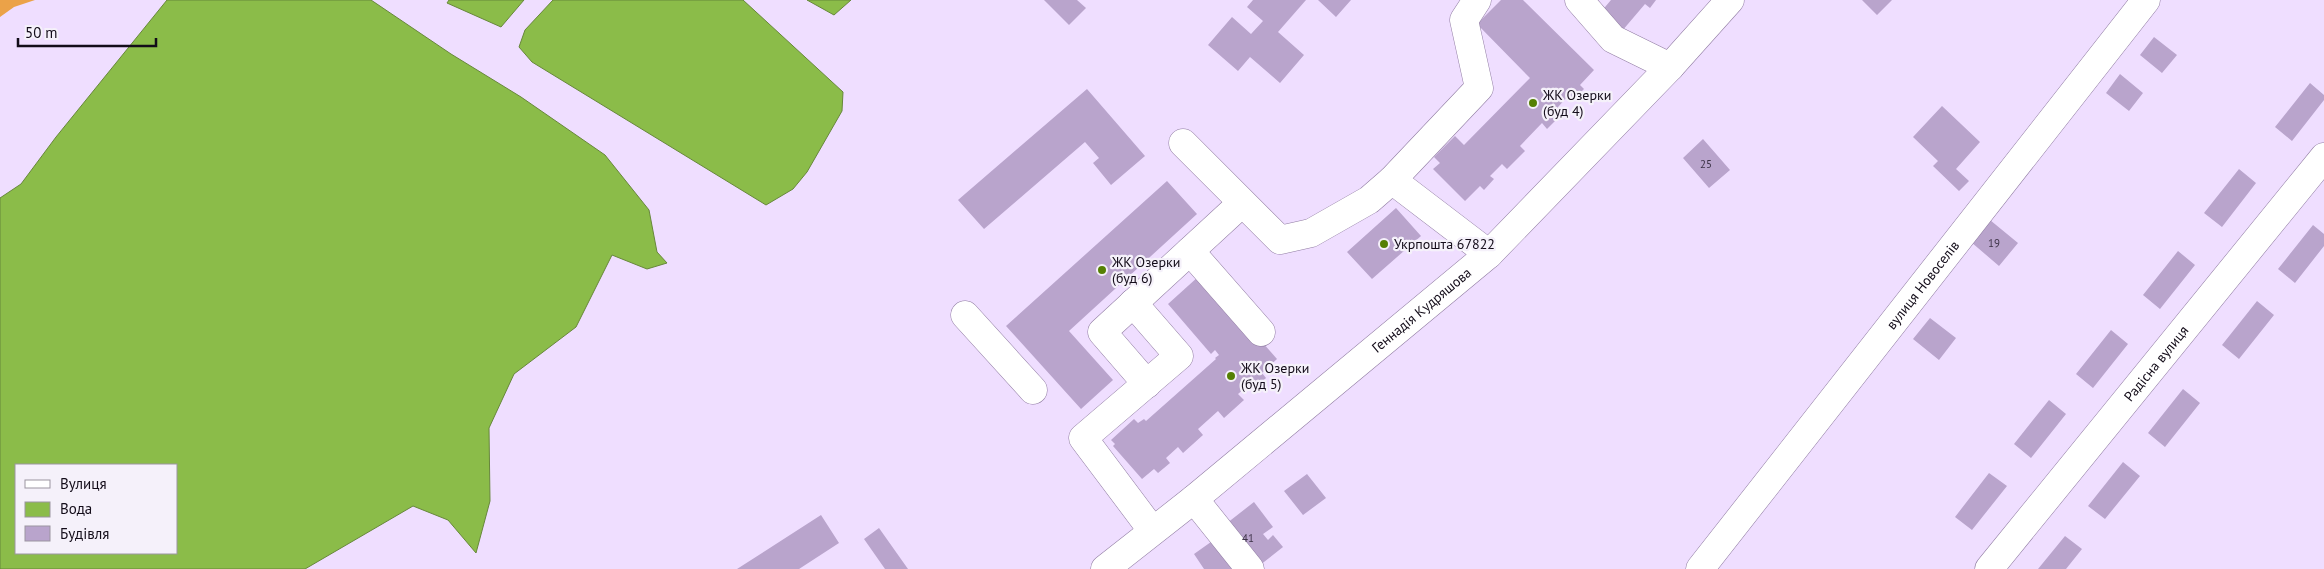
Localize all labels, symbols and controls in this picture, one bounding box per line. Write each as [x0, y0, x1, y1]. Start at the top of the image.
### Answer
scale bar [18, 15, 155, 47]
text: 50 m [25, 23, 58, 42]
place label: ЖК Озерки (буд 4) [1542, 86, 1611, 120]
marker: ЖК Озерки (буд 4) [1527, 97, 1539, 109]
house number: 25 [1700, 157, 1712, 171]
place label: Укрпошта 67822 [1394, 235, 1495, 253]
house number: 19 [1988, 236, 2000, 250]
street label: вулиця Новоселів [1882, 237, 1963, 333]
marker: Укрпошта 67822 [1378, 238, 1390, 250]
place label: ЖК Озерки (буд 6) [1111, 253, 1180, 287]
street label: Геннадія Кудряшова [1368, 263, 1475, 357]
marker: ЖК Озерки (буд 6) [1096, 264, 1108, 276]
street label: Радісна вулиця [2120, 322, 2192, 405]
place label: ЖК Озерки (буд 5) [1240, 359, 1309, 393]
marker: ЖК Озерки (буд 5) [1225, 370, 1237, 382]
legend [15, 464, 178, 554]
text: Вулиця [60, 474, 107, 493]
text: Вода [60, 499, 92, 518]
text: Будівля [60, 524, 109, 543]
house number: 41 [1242, 531, 1254, 545]

